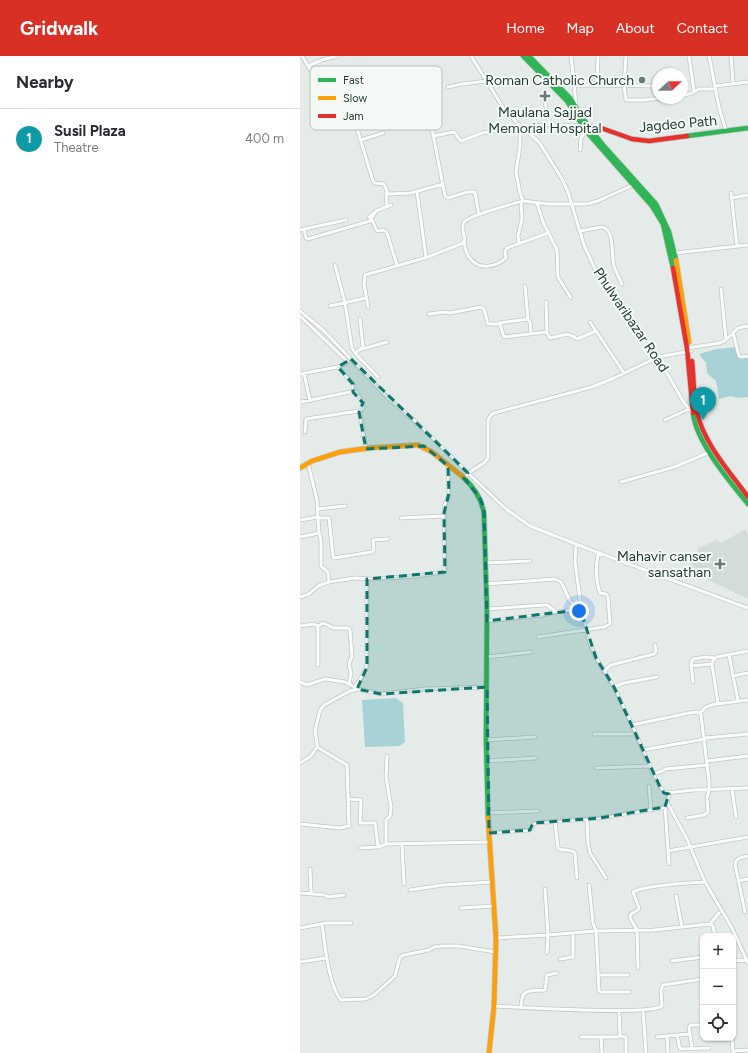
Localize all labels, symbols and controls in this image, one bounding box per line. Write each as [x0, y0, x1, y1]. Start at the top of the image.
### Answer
text: Gridwalk [20, 17, 98, 40]
text: Home [506, 20, 545, 37]
text: Map [567, 20, 594, 37]
text: About [616, 20, 655, 37]
text: Contact [677, 20, 728, 37]
legend [310, 66, 442, 130]
north arrow [652, 68, 688, 104]
text: Nearby [16, 72, 74, 92]
place label: Roman Catholic Church [485, 72, 634, 89]
text: Fast [343, 74, 364, 87]
marker: Roman Catholic Church [637, 75, 647, 85]
marker: Maulana Sajjad Memorial Hospital [539, 90, 551, 102]
text: Slow [343, 92, 367, 105]
place label: Maulana Sajjad Memorial Hospital [488, 104, 602, 137]
text: Jam [343, 110, 364, 123]
street label: Jagdeo Path [638, 112, 718, 136]
text: Susil Plaza [54, 122, 126, 140]
text: 1 [26, 131, 32, 146]
text: 400 m [245, 131, 284, 146]
text: Theatre [54, 140, 99, 155]
street label: Phulwaribazar Road [590, 264, 672, 376]
pin: 1 [690, 387, 716, 420]
place label: Mahavir canser sansathan [617, 548, 711, 581]
marker: Mahavir canser sansathan [714, 558, 726, 570]
your location [569, 601, 589, 621]
map controls [700, 933, 736, 1041]
button: + [700, 933, 736, 969]
button: − [700, 969, 736, 1005]
button: locate [700, 1005, 736, 1041]

